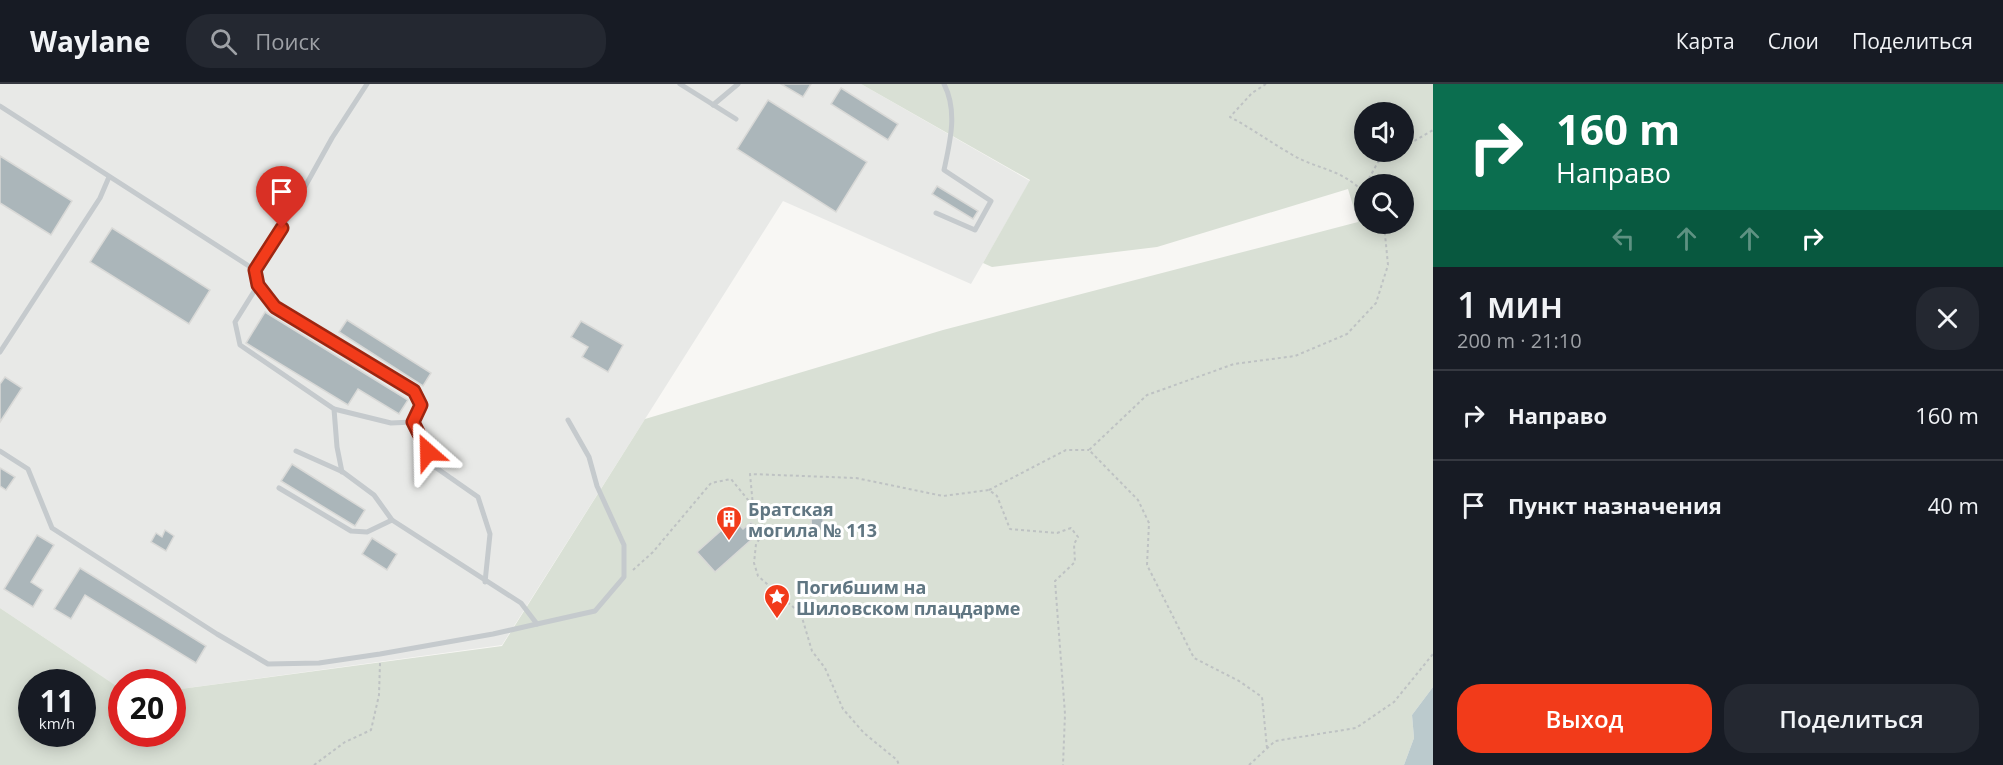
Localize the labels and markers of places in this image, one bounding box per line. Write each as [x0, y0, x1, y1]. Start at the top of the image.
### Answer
pin [256, 166, 307, 228]
place label: Братская могила № 113 [748, 497, 877, 542]
building icon: Братская могила № 113 [714, 504, 744, 542]
place label: Погибшим на Шиловском плацдарме [796, 575, 1021, 620]
place icon: Погибшим на Шиловском плацдарме [762, 582, 792, 620]

